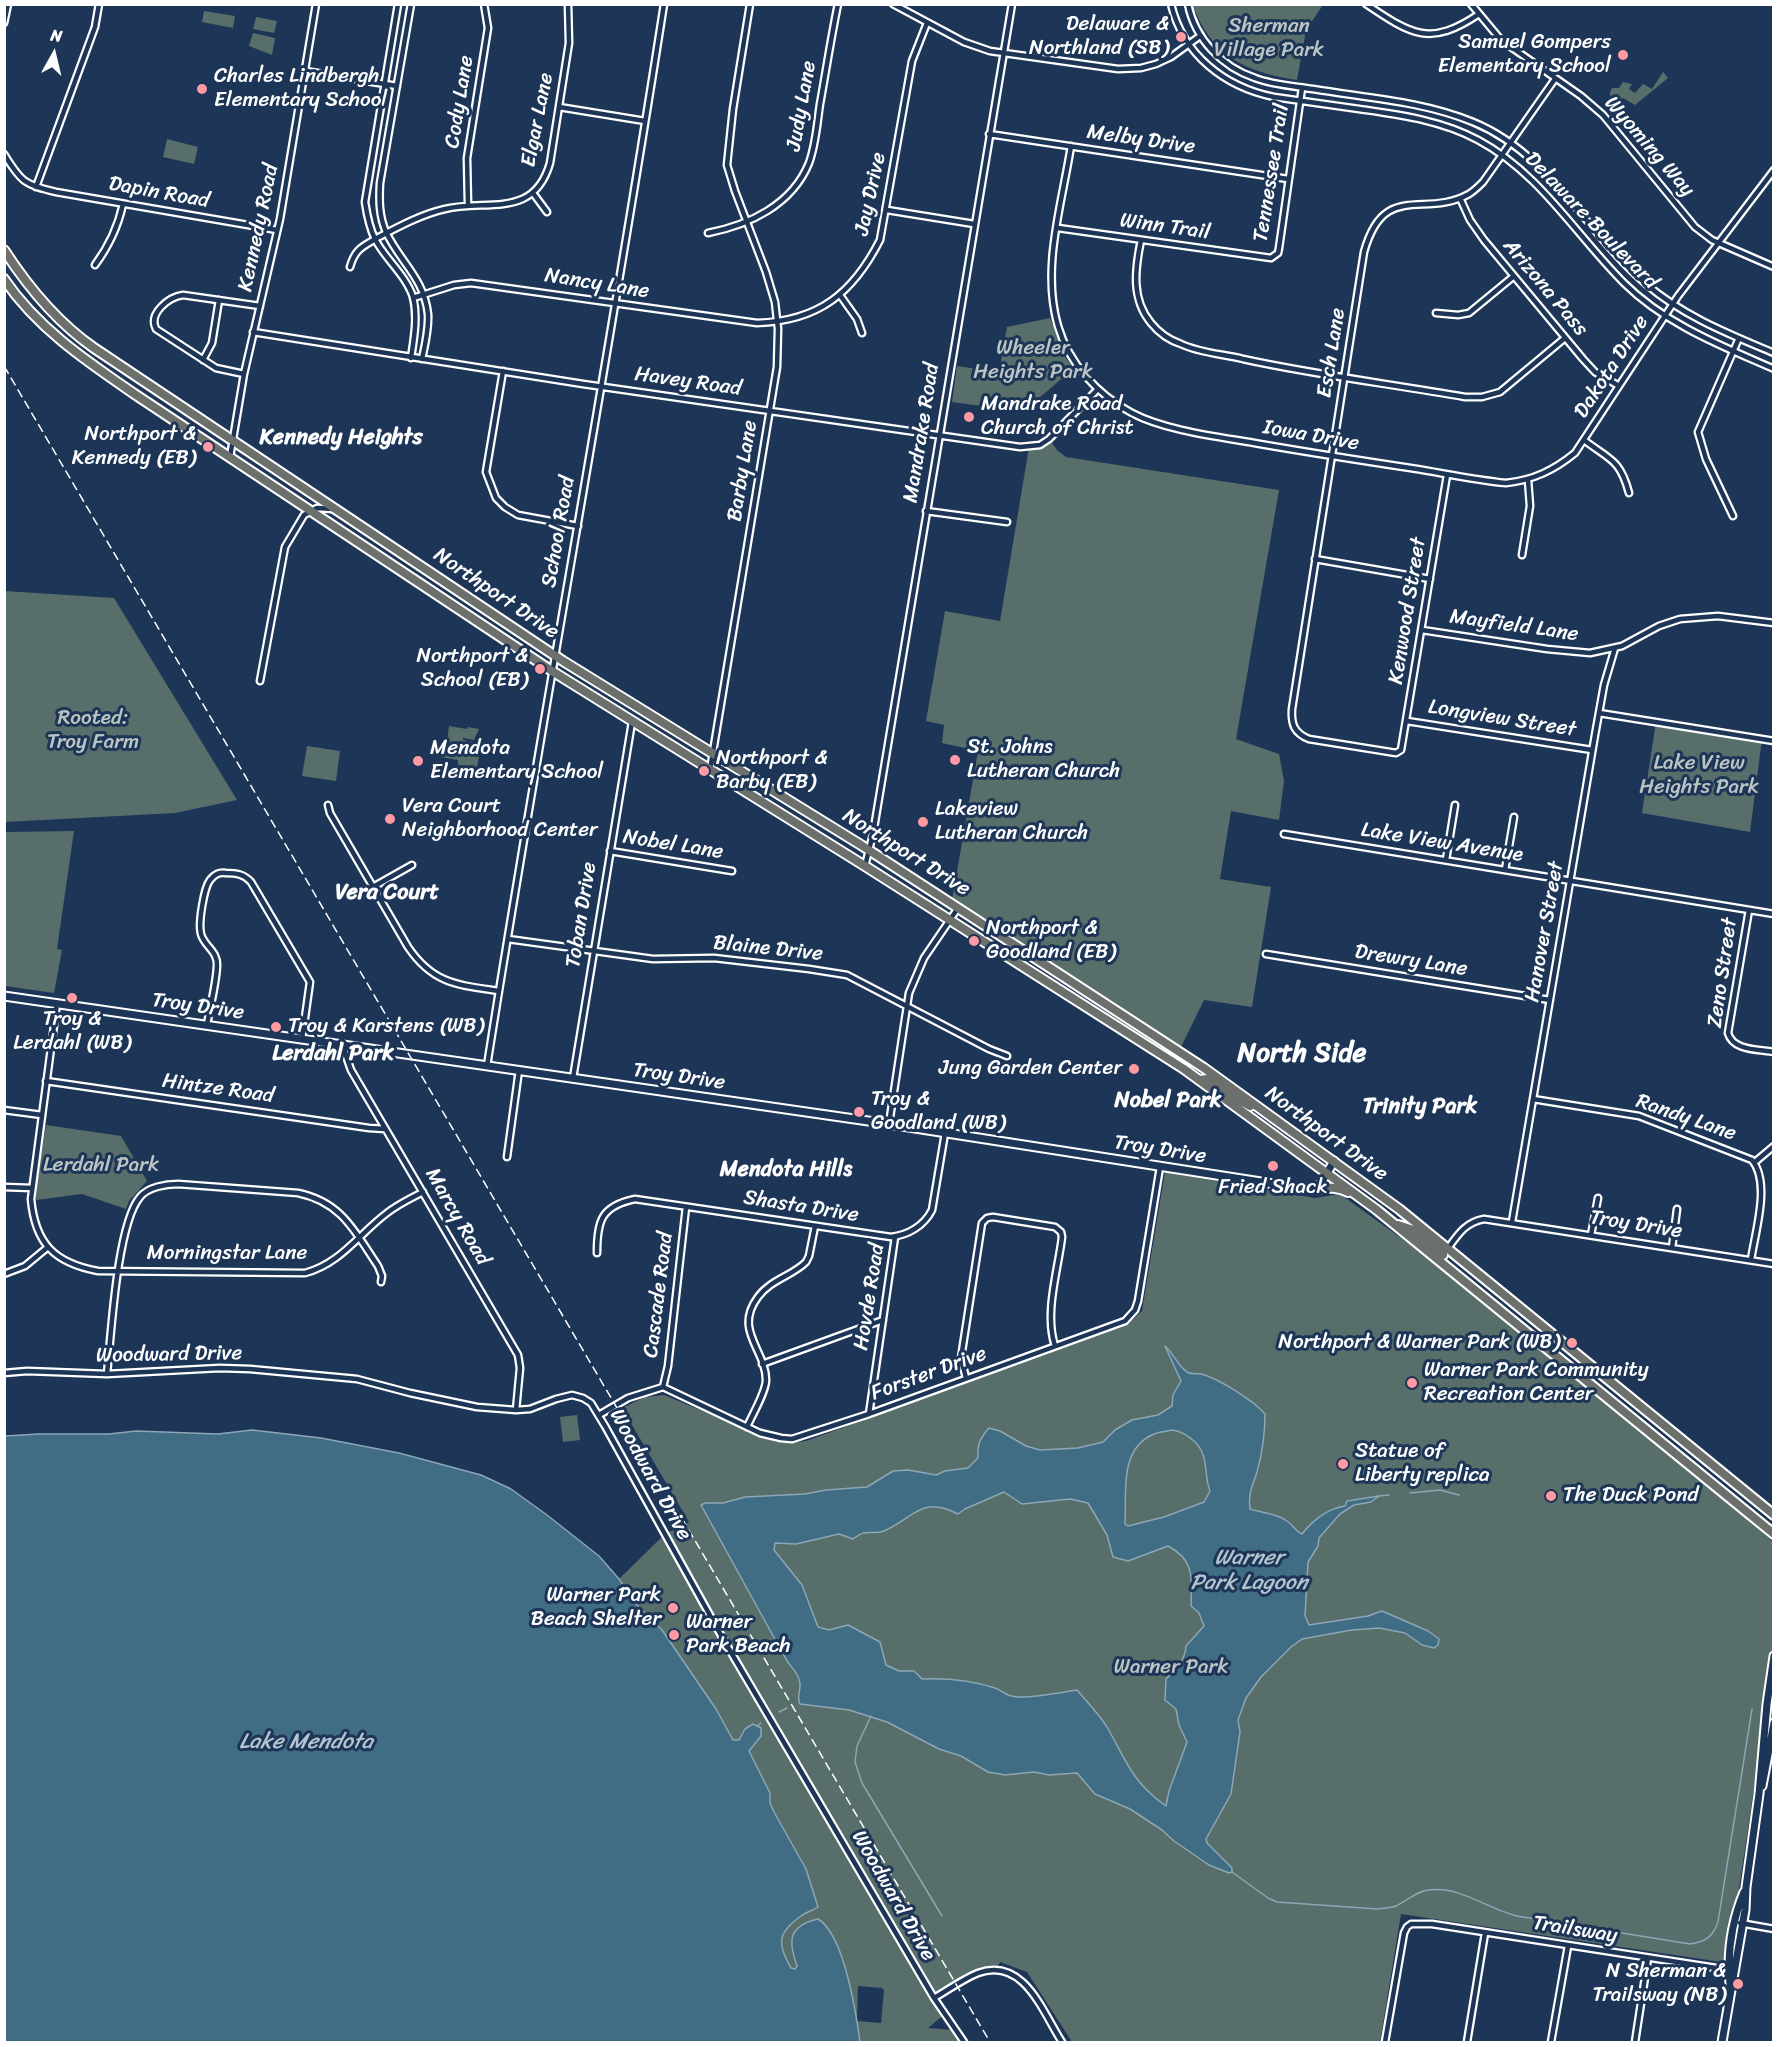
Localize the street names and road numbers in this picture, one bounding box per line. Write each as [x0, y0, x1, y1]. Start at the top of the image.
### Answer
street label: Cody Lane [440, 54, 480, 150]
street label: Judy Lane [782, 59, 822, 153]
street label: Elgar Lane [517, 71, 559, 169]
street label: Wyoming Way [1599, 92, 1699, 202]
street label: Tennessee Trail [1249, 102, 1295, 244]
street label: Melby Drive [1085, 120, 1197, 160]
street label: Delaware Boulevard [1519, 147, 1663, 295]
street label: Jay Drive [850, 150, 892, 238]
street label: Kennedy Road [233, 162, 285, 294]
street label: Dapin Road [107, 172, 211, 214]
street label: Winn Trail [1118, 208, 1212, 246]
street label: Arizona Pass [1497, 234, 1593, 342]
street label: Nancy Lane [543, 263, 651, 305]
street label: Esch Lane [1312, 306, 1352, 400]
street label: Dakota Drive [1569, 311, 1655, 423]
street label: Mandrake Road [899, 361, 945, 505]
street label: Havey Road [633, 362, 743, 402]
street label: Iowa Drive [1261, 415, 1361, 457]
street label: Barby Lane [723, 419, 763, 523]
street label: School Road [537, 474, 581, 590]
street label: Kenwood Street [1384, 536, 1432, 686]
street label: Northport Drive [429, 543, 563, 645]
street label: Mayfield Lane [1448, 604, 1580, 648]
street label: Longview Street [1426, 695, 1578, 743]
street label: Northport Drive [837, 804, 975, 902]
street label: Lake View Avenue [1359, 818, 1525, 868]
street label: Nobel Lane [621, 825, 725, 865]
street label: Toban Drive [561, 860, 603, 970]
street label: Hanover Street [1520, 860, 1570, 1004]
street label: Zeno Street [1703, 916, 1743, 1030]
street label: Blaine Drive [712, 931, 824, 967]
street label: Drewry Lane [1353, 940, 1469, 982]
street label: Troy Drive [150, 988, 246, 1026]
street label: Troy Drive [631, 1058, 727, 1096]
street label: Hintze Road [161, 1069, 275, 1109]
street label: Northport Drive [1260, 1081, 1392, 1187]
street label: Randy Lane [1633, 1089, 1739, 1147]
street label: Troy Drive [1112, 1130, 1208, 1170]
street label: Marcy Road [419, 1164, 495, 1270]
street label: Shasta Drive [742, 1185, 860, 1229]
street label: Troy Drive [1588, 1205, 1684, 1245]
street label: Cascade Road [639, 1231, 679, 1359]
street label: Morningstar Lane [147, 1241, 307, 1267]
street label: Hovde Road [849, 1242, 891, 1352]
street label: Woodward Drive [96, 1341, 242, 1369]
street label: Forster Drive [868, 1341, 990, 1407]
street label: Woodward Drive [604, 1405, 696, 1545]
street label: Woodward Drive [846, 1826, 940, 1966]
street label: Trailsway [1531, 1911, 1619, 1949]

